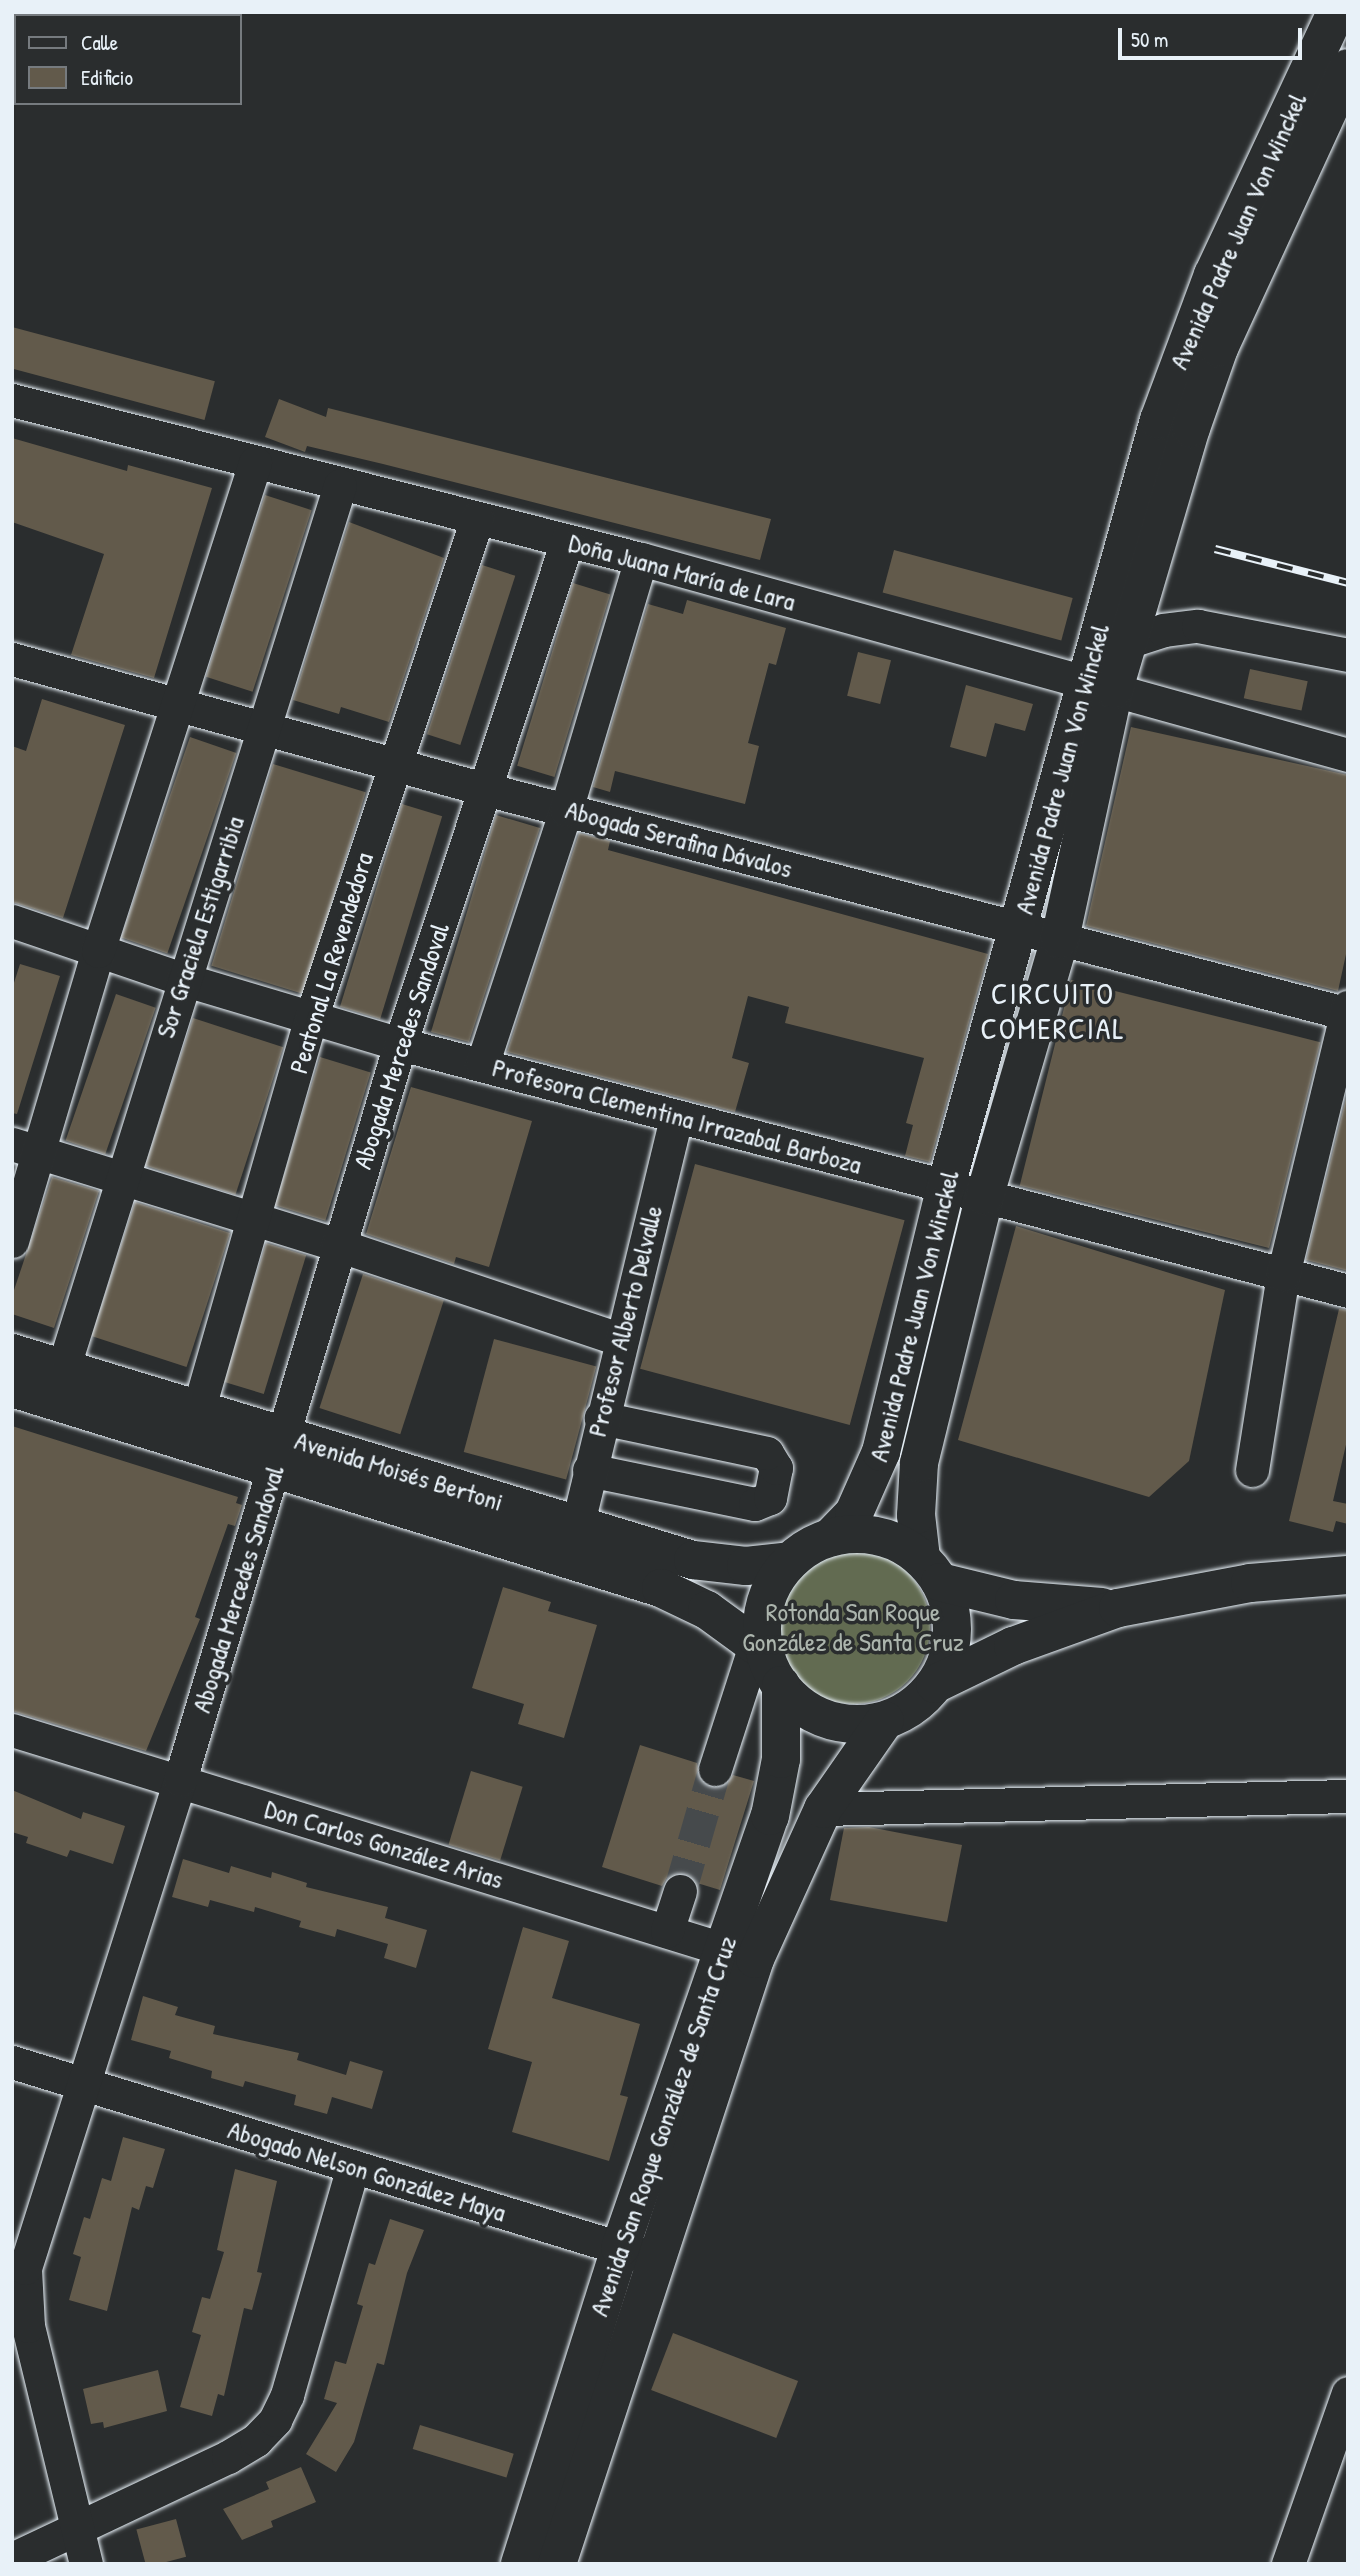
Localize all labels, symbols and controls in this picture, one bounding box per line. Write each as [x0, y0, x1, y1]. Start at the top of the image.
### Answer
legend [14, 14, 242, 105]
scale bar [1122, 14, 1306, 58]
text: 50 m [1131, 25, 1168, 54]
text: Calle [81, 28, 118, 57]
text: Edificio [81, 63, 133, 92]
street label: Avenida Padre Juan Von Winckel [1163, 88, 1313, 374]
street label: Doña Juana María de Lara [565, 527, 799, 617]
street label: Avenida Padre Juan Von Winckel [1008, 621, 1116, 917]
street label: Abogada Serafina Dávalos [562, 794, 796, 884]
street label: Sor Graciela Estigarribia [149, 812, 251, 1042]
street label: Peatonal La Revendedora [283, 849, 379, 1077]
street label: Abogada Mercedes Sandoval [347, 919, 455, 1173]
district label: CIRCUITO COMERCIAL [982, 975, 1124, 1046]
street label: Profesora Clementina Irrazabal Barboza [489, 1052, 865, 1180]
street label: Avenida Padre Juan Von Winckel [863, 1167, 965, 1465]
street label: Profesor Alberto Delvalle [581, 1202, 669, 1440]
street label: Avenida Moisés Bertoni [291, 1425, 507, 1517]
street label: Abogada Mercedes Sandoval [186, 1462, 290, 1716]
park label: Rotonda San Roque González de Santa Cruz [742, 1596, 964, 1658]
street label: Don Carlos González Arias [261, 1793, 507, 1895]
street label: Avenida San Roque González de Santa Cruz [583, 1932, 743, 2320]
street label: Abogado Nelson González Maya [224, 2114, 510, 2228]

